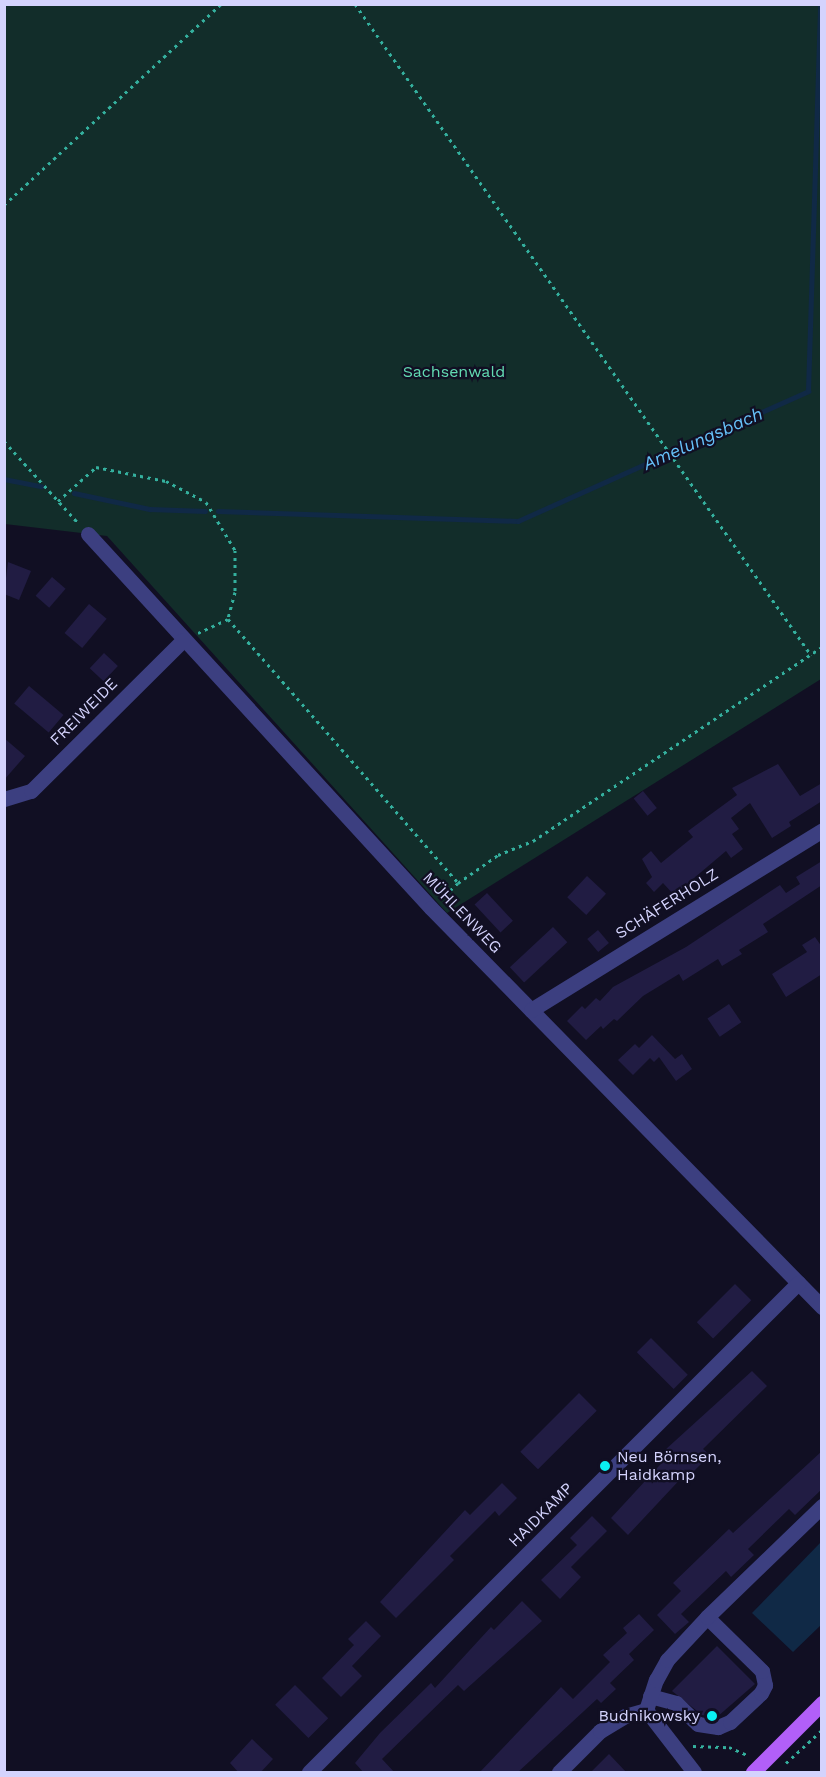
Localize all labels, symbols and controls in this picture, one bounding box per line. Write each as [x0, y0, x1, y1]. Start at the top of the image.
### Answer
park label: Sachsenwald [403, 362, 505, 382]
water label: Amelungsbach [640, 403, 766, 475]
street label: FREIWEIDE [46, 674, 122, 750]
street label: SCHÄFERHOLZ [612, 865, 722, 943]
street label: MÜHLENWEG [419, 868, 505, 958]
place label: Neu Börnsen, Haidkamp [617, 1447, 721, 1485]
marker: Neu Börnsen, Haidkamp [598, 1459, 612, 1473]
street label: HAIDKAMP [505, 1479, 577, 1551]
place label: Budnikowsky [598, 1706, 700, 1726]
marker: Budnikowsky [705, 1709, 719, 1723]

